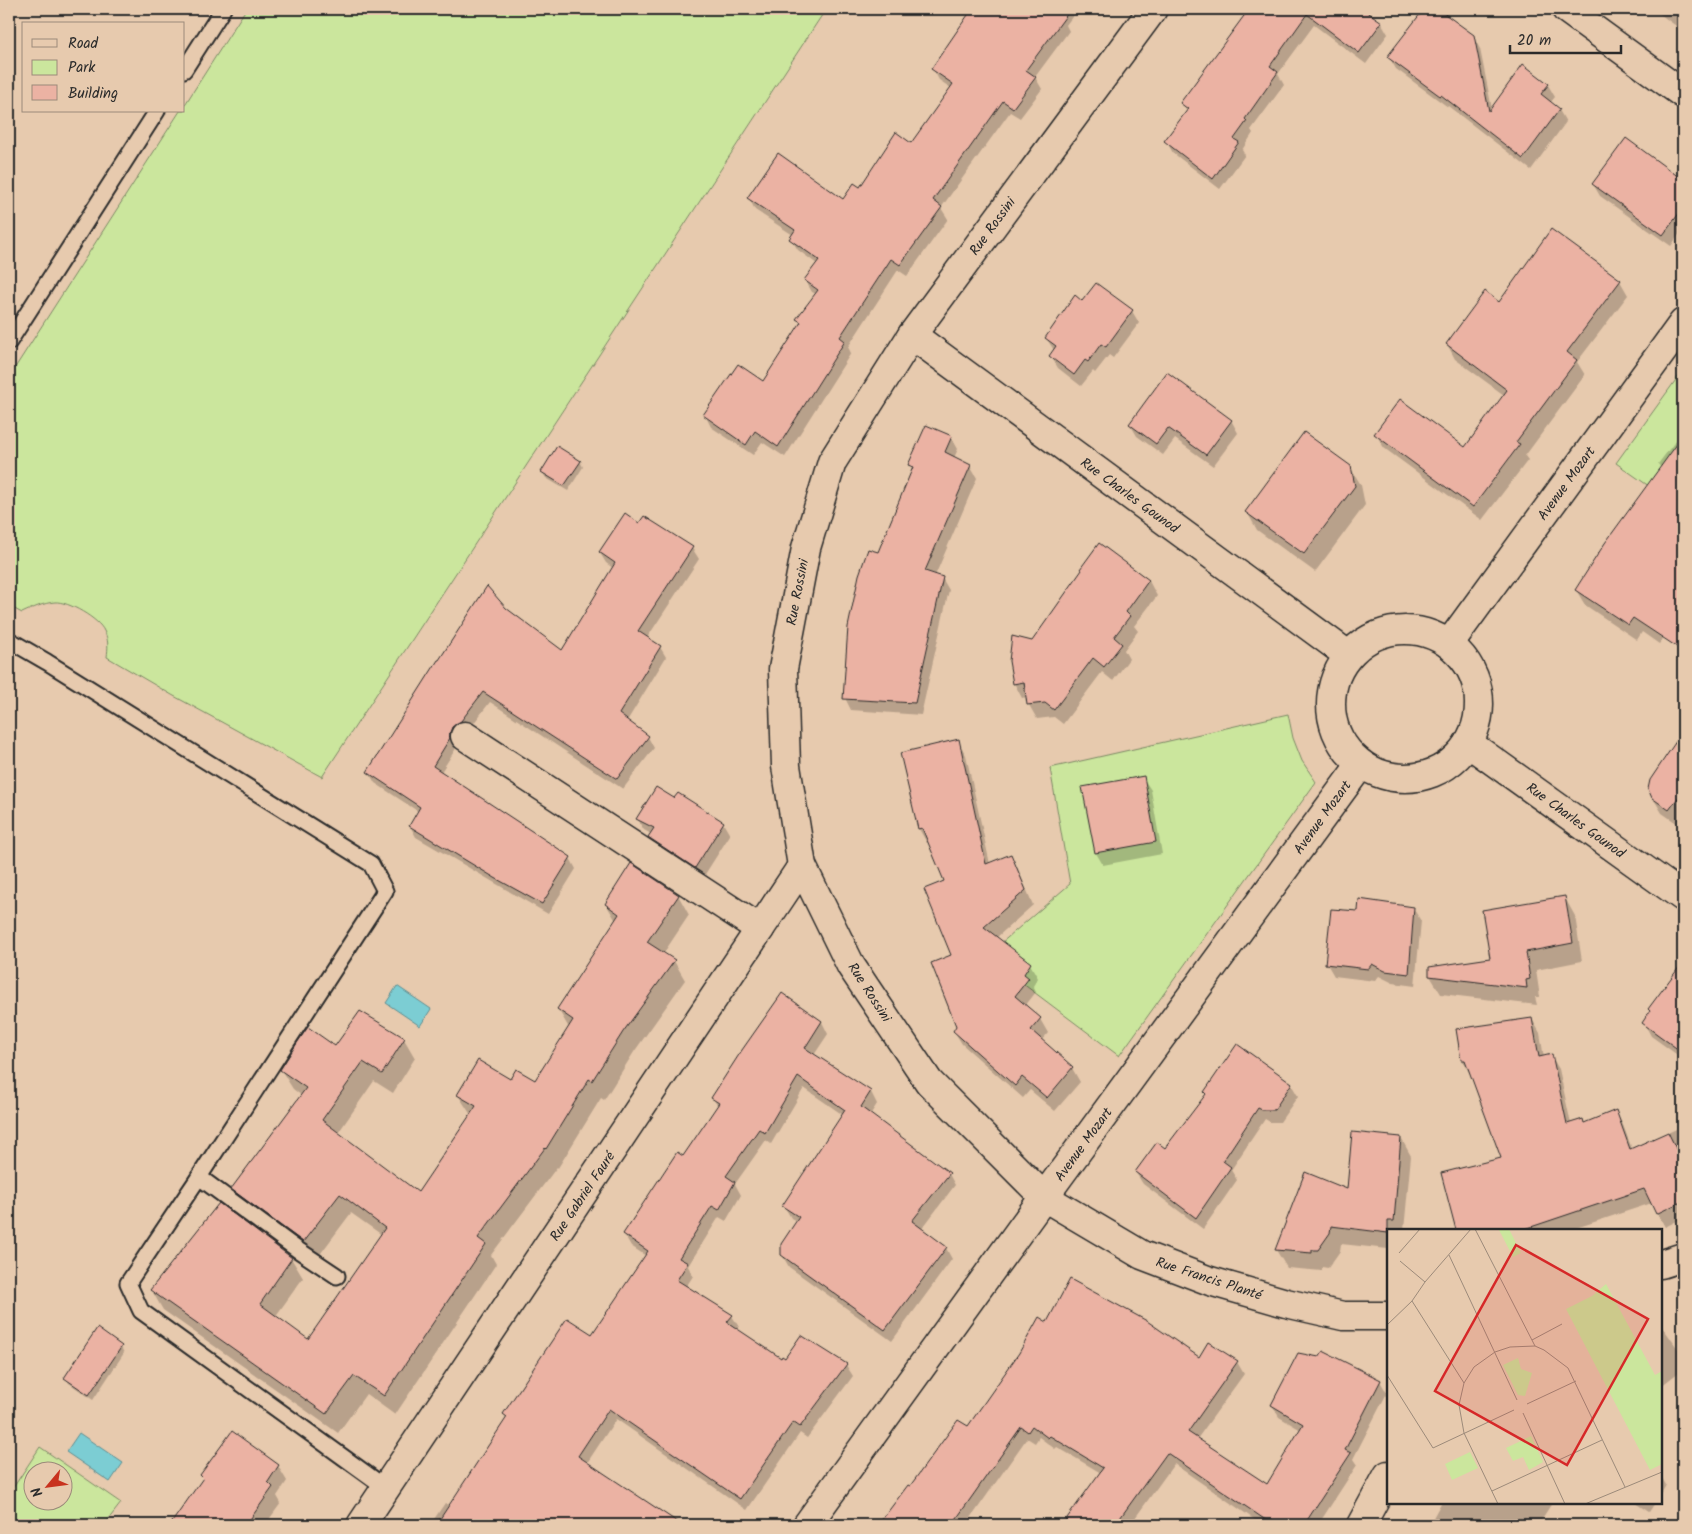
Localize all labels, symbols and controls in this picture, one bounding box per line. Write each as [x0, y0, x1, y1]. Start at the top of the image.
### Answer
legend [22, 22, 185, 112]
scale bar [1510, 22, 1621, 54]
text: 20 m [1517, 29, 1551, 53]
text: Road [68, 32, 99, 56]
text: Park [68, 56, 96, 80]
text: Building [68, 82, 118, 106]
street label: Rue Rossini [964, 192, 1022, 260]
street label: Avenue Mozart [1532, 441, 1602, 525]
street label: Rue Charles Gounod [1075, 452, 1184, 540]
street label: Rue Rossini [781, 556, 815, 627]
street label: Avenue Mozart [1288, 775, 1358, 859]
street label: Rue Charles Gounod [1521, 777, 1630, 865]
street label: Rue Rossini [842, 958, 897, 1027]
street label: Avenue Mozart [1049, 1102, 1119, 1186]
street label: Rue Gabriel Fauré [545, 1147, 622, 1246]
inset map [1387, 1229, 1662, 1504]
street label: Rue Francis Planté [1153, 1251, 1265, 1307]
north arrow [22, 1462, 72, 1512]
text: N [26, 1482, 49, 1501]

